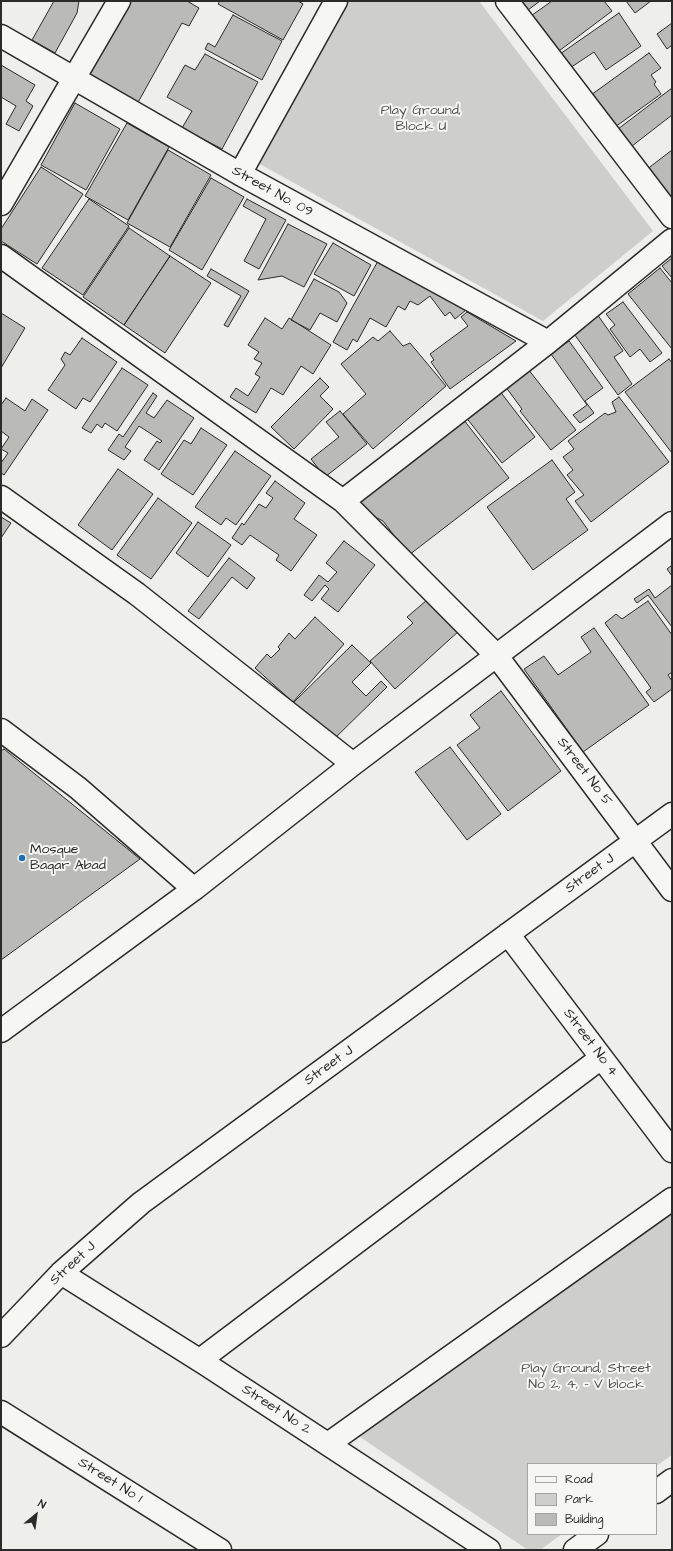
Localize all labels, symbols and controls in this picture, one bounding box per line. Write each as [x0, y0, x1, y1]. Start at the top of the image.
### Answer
park label: Play Ground, Block U [381, 103, 461, 136]
street label: Street No. 09 [229, 163, 315, 221]
street label: Street No 5 [553, 735, 615, 809]
place label: Mosque Baqar Abad [30, 842, 106, 874]
street label: Street J [562, 851, 618, 897]
marker: Mosque Baqar Abad [17, 853, 27, 863]
street label: Street No 4 [559, 1006, 621, 1080]
street label: Street J [301, 1043, 357, 1089]
street label: Street J [47, 1239, 99, 1289]
park label: Play Ground, Street No 2, 4, - V block [521, 1361, 651, 1394]
street label: Street No 2 [238, 1381, 314, 1439]
street label: Street No 1 [75, 1455, 145, 1507]
legend [527, 1463, 657, 1535]
text: Road [565, 1471, 593, 1488]
text: Park [565, 1491, 593, 1508]
north arrow [16, 1495, 56, 1535]
text: N [35, 1496, 49, 1512]
text: Building [565, 1511, 603, 1528]

